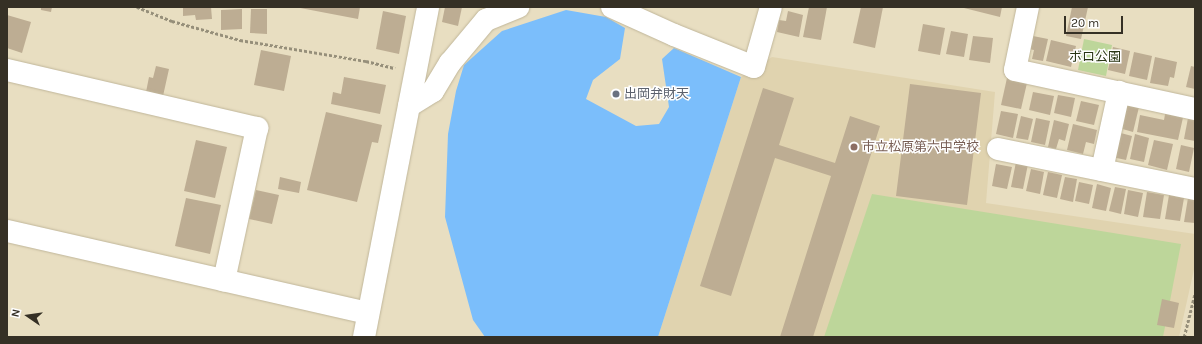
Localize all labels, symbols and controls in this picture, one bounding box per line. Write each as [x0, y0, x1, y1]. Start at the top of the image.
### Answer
scale bar [1066, 8, 1125, 34]
text: 20 m [1071, 16, 1099, 30]
park label: ボロ公園 [1069, 49, 1121, 65]
place label: 出岡弁財天 [624, 86, 689, 102]
marker: 出岡弁財天 [611, 89, 621, 99]
place label: 市立松原第六中学校 [862, 139, 979, 155]
marker: 市立松原第六中学校 [849, 142, 859, 152]
north arrow [8, 296, 48, 336]
text: N [9, 308, 23, 319]

